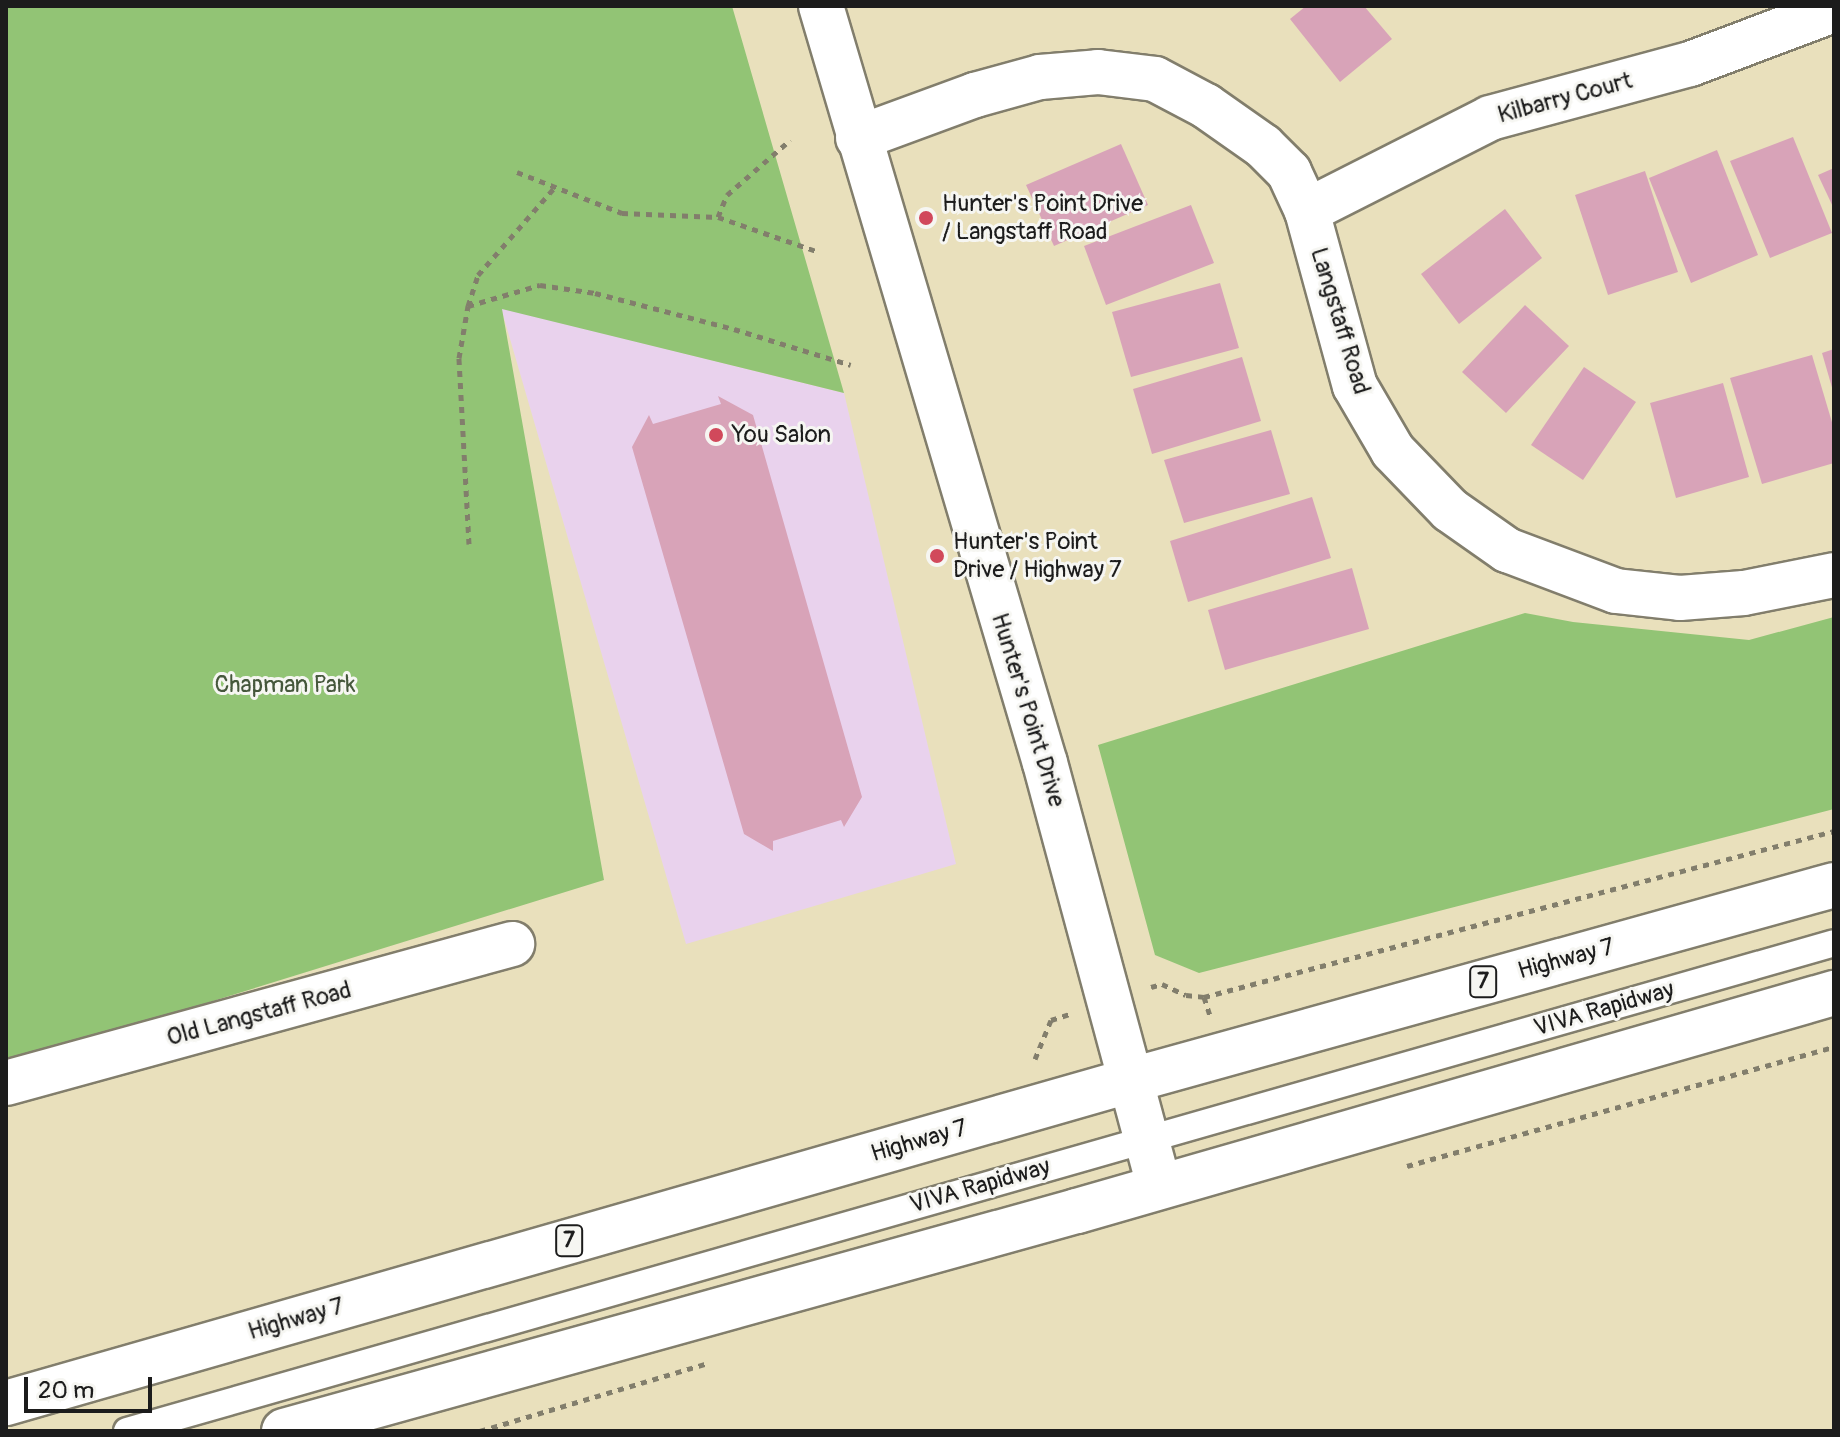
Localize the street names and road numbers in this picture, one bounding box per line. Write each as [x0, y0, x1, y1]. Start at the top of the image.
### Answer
street label: Kilbarry Court [1495, 66, 1635, 130]
street label: Langstaff Road [1304, 244, 1376, 398]
street label: Hunter's Point Drive [985, 610, 1071, 810]
street label: Highway 7 [1515, 932, 1617, 986]
road number: 7 [1469, 964, 1497, 1000]
street label: VIVA Rapidway [1531, 975, 1677, 1043]
street label: Old Langstaff Road [164, 976, 354, 1052]
street label: Highway 7 [868, 1114, 970, 1168]
street label: VIVA Rapidway [907, 1152, 1053, 1220]
road number: 7 [555, 1223, 583, 1259]
street label: Highway 7 [245, 1292, 347, 1346]

